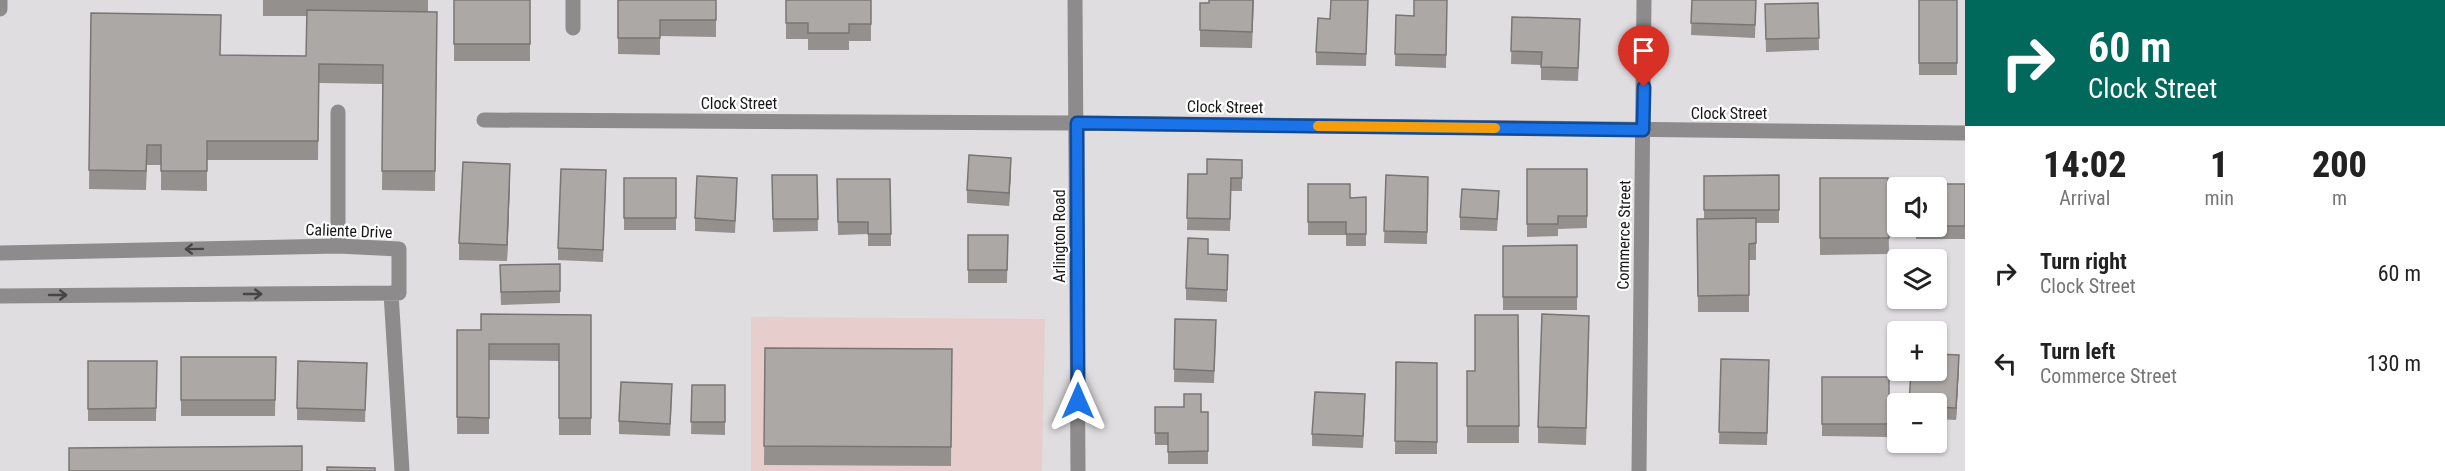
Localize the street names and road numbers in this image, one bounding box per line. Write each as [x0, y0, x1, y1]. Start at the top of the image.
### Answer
street label: Clock Street [701, 94, 778, 113]
street label: Clock Street [1187, 97, 1264, 117]
street label: Clock Street [1691, 104, 1768, 123]
street label: Commerce Street [1614, 180, 1634, 290]
street label: Arlington Road [1050, 189, 1069, 283]
street label: Caliente Drive [305, 220, 393, 242]

